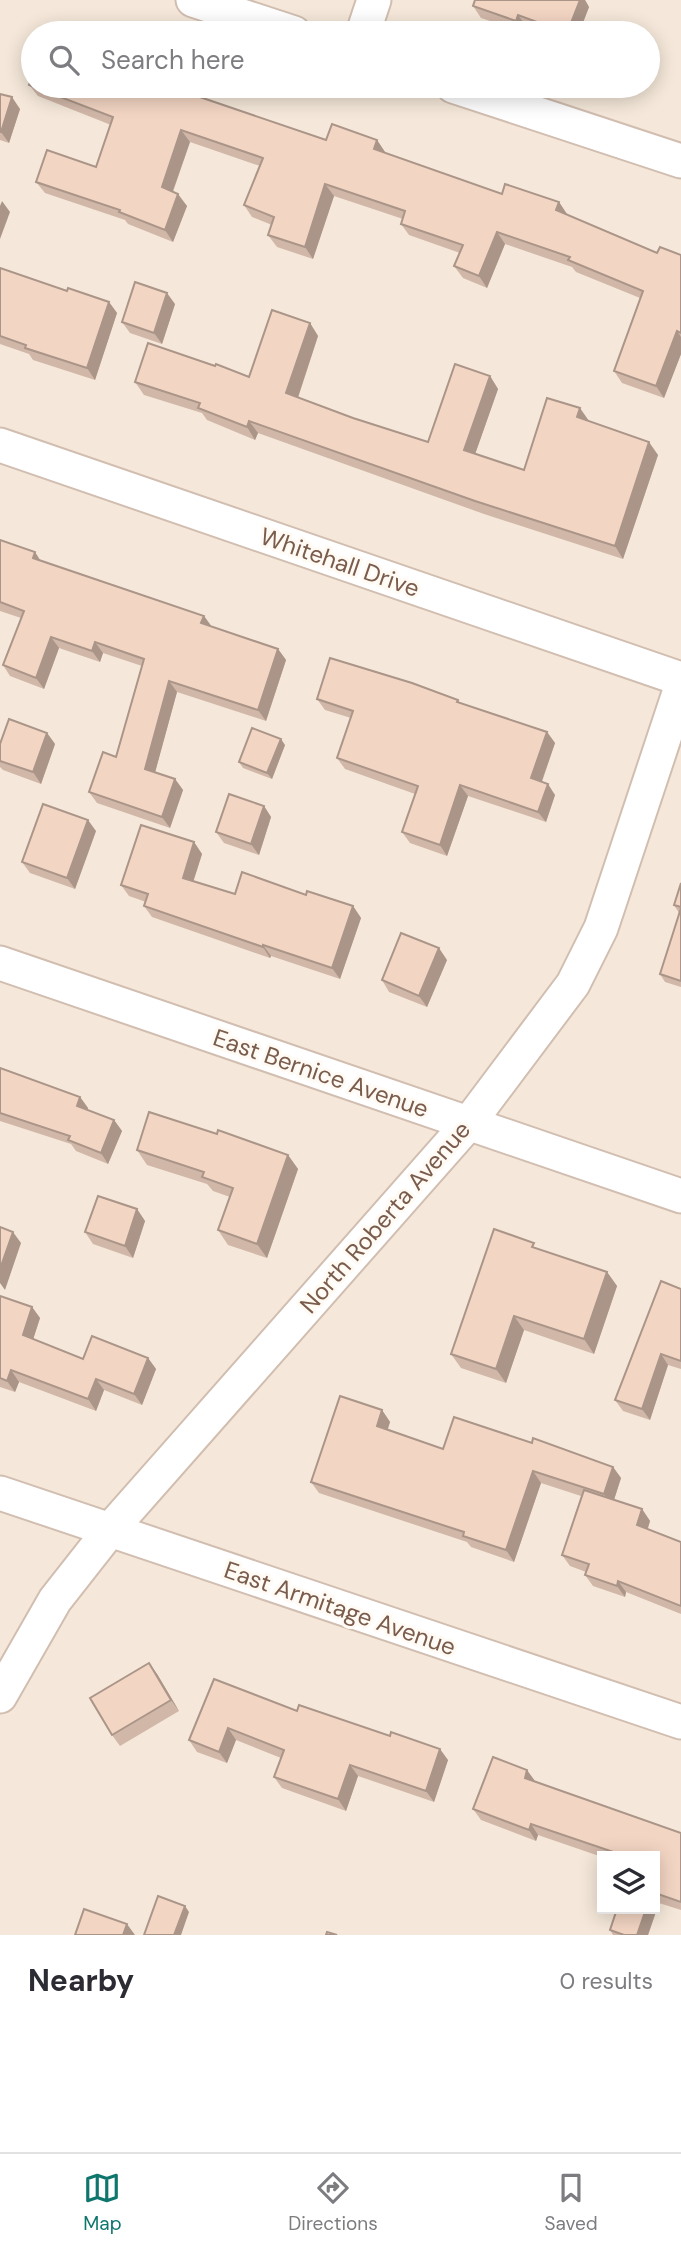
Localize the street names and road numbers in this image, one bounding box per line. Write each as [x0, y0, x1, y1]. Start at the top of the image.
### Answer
street label: Whitehall Drive [256, 520, 424, 604]
street label: East Bernice Avenue [209, 1022, 433, 1124]
street label: North Roberta Avenue [293, 1114, 477, 1320]
street label: East Armitage Avenue [220, 1554, 460, 1662]

